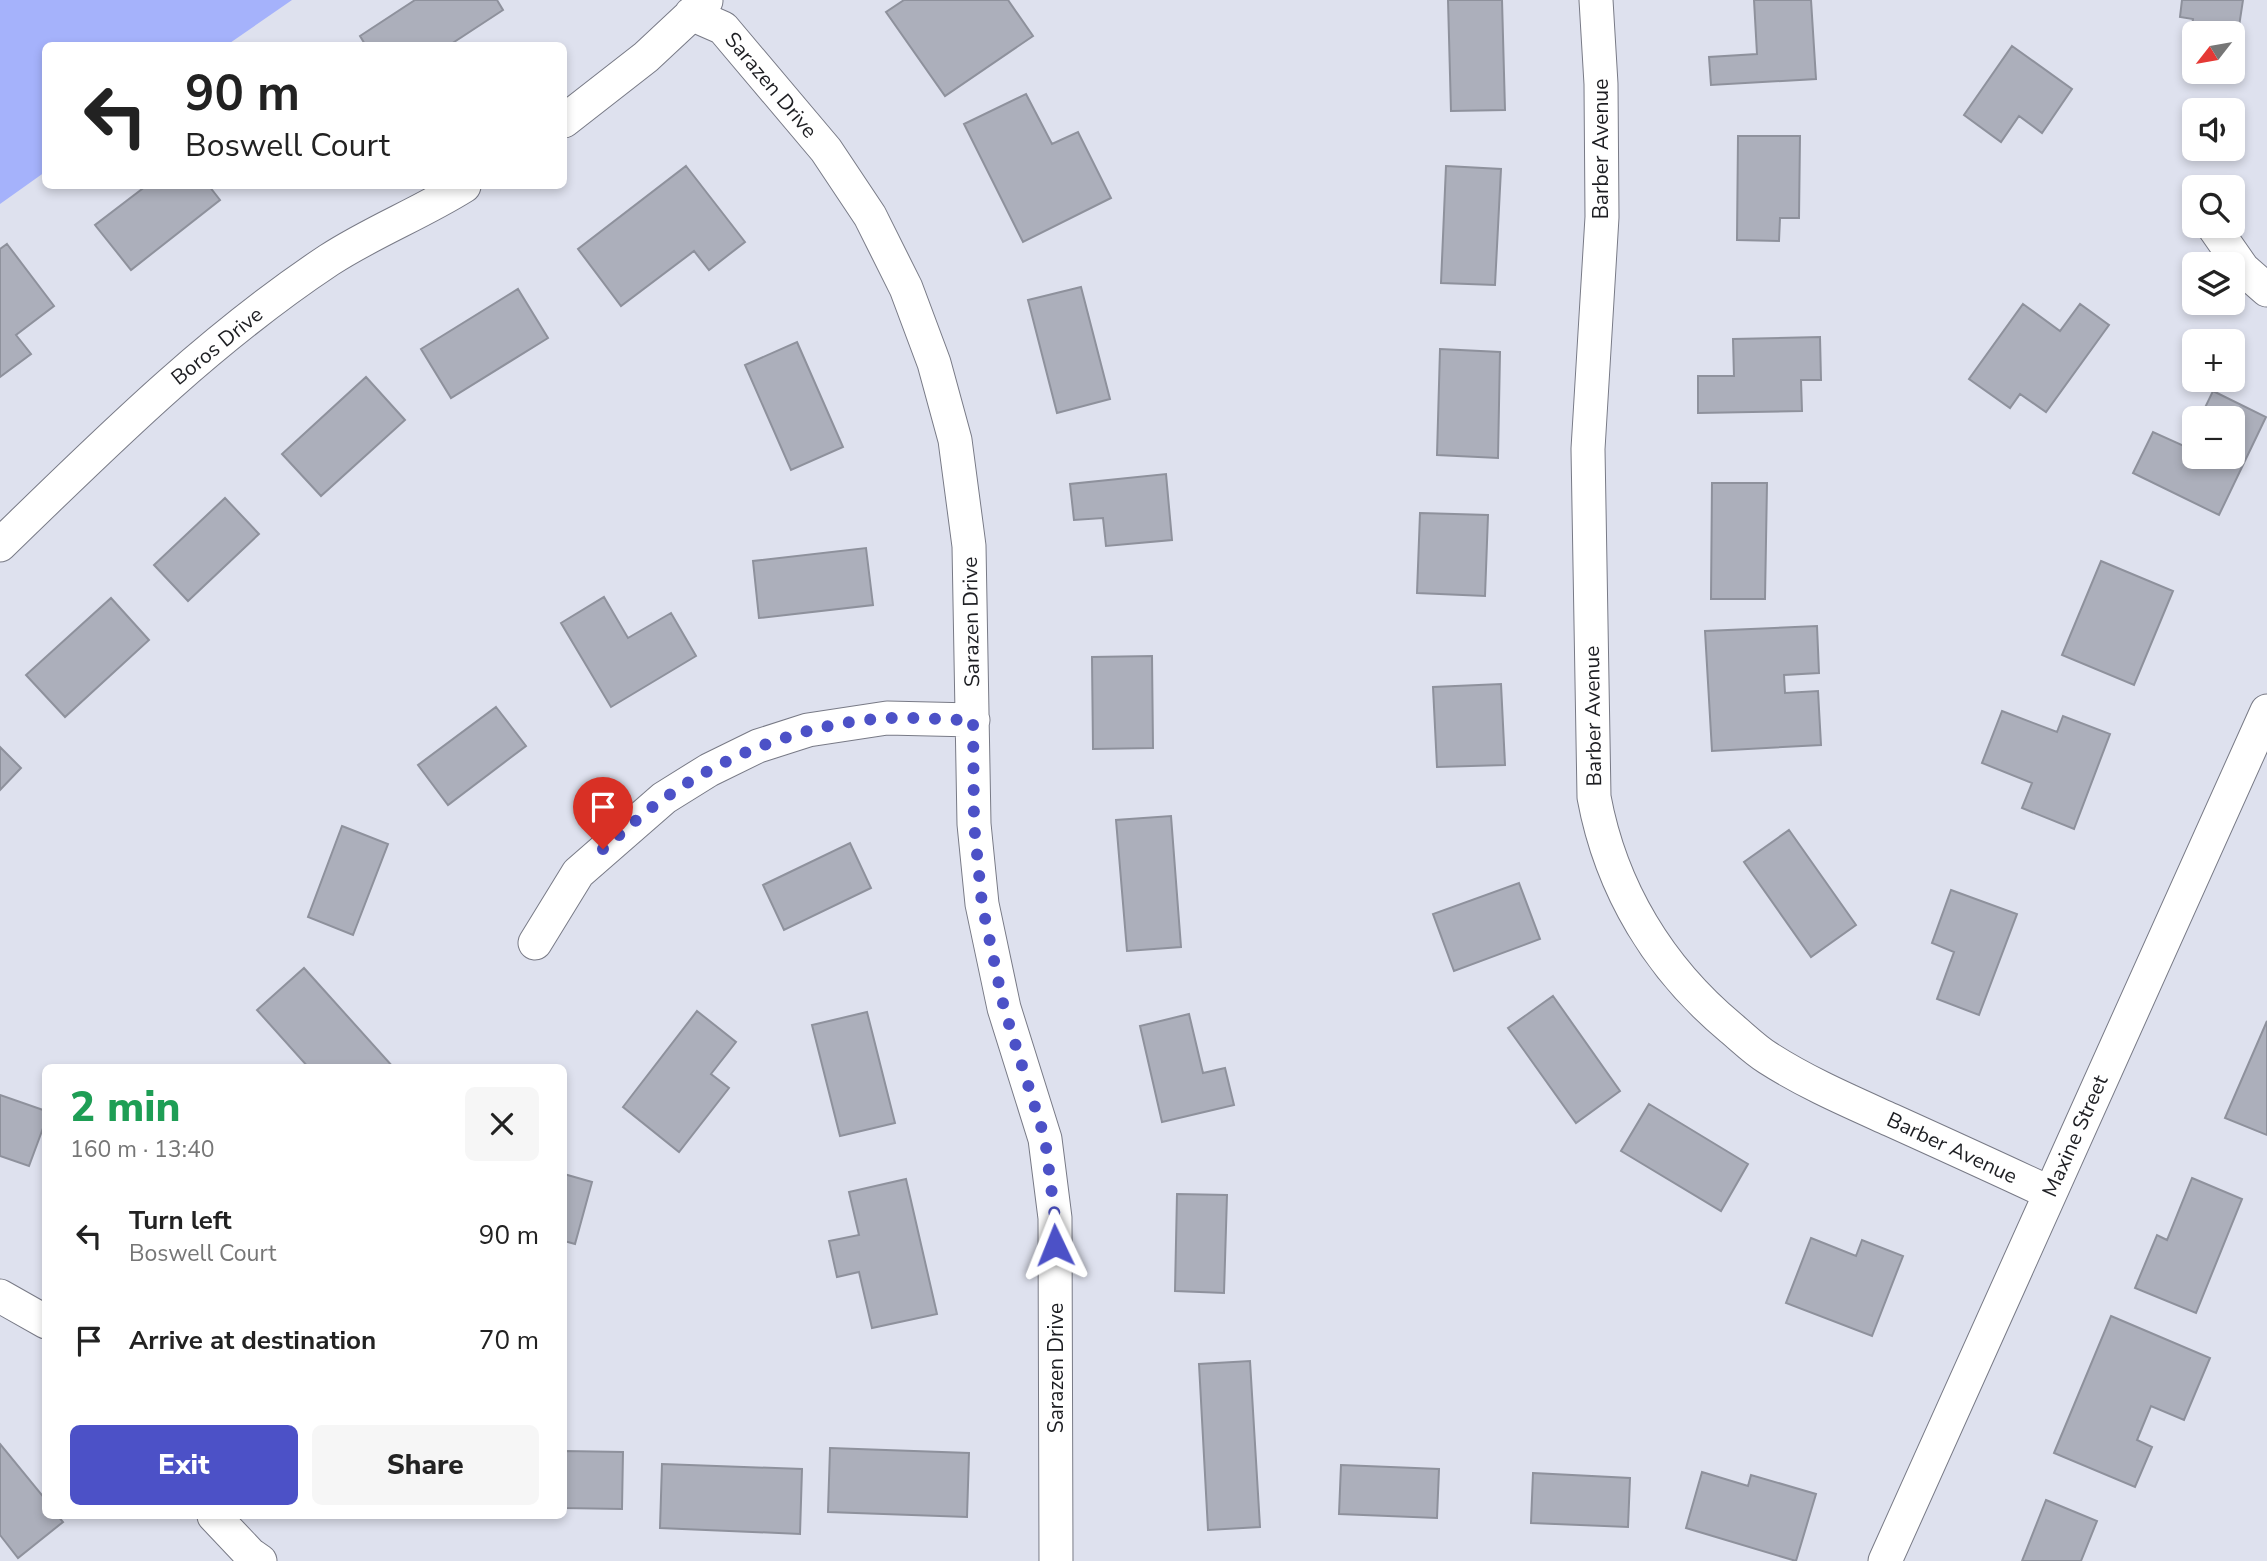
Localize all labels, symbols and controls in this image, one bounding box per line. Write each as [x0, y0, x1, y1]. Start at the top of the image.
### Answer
north arrow [2182, 21, 2245, 84]
map controls [2182, 21, 2245, 469]
street label: Sarazen Drive [718, 26, 824, 144]
text: 90 m [185, 60, 300, 127]
icon: left [70, 70, 161, 161]
street label: Barber Avenue [1587, 79, 1615, 219]
button: sound [2182, 98, 2245, 161]
text: Boswell Court [185, 124, 390, 167]
button: search [2182, 175, 2245, 238]
button: layers [2182, 252, 2245, 315]
street label: Boros Drive [165, 300, 269, 392]
button: + [2182, 329, 2245, 392]
button: − [2182, 406, 2245, 469]
street label: Sarazen Drive [956, 557, 986, 687]
street label: Barber Avenue [1578, 645, 1608, 787]
pin [573, 777, 633, 849]
icon: arrive [584, 788, 622, 826]
street label: Maxine Street [2036, 1070, 2115, 1201]
text: 2 min [70, 1079, 180, 1136]
button: close [465, 1087, 539, 1161]
street label: Barber Avenue [1882, 1106, 2022, 1190]
text: 160 m · 13:40 [70, 1134, 215, 1165]
text: Turn left [129, 1203, 232, 1238]
position arrow [1018, 1208, 1092, 1282]
icon: left [70, 1217, 108, 1255]
text: 90 m [479, 1218, 539, 1253]
text: Boswell Court [129, 1238, 276, 1269]
street label: Sarazen Drive [1042, 1303, 1070, 1433]
icon: arrive [70, 1322, 108, 1360]
text: Arrive at destination [129, 1323, 376, 1358]
text: 70 m [479, 1323, 539, 1358]
button: Exit [70, 1425, 298, 1505]
button: Share [312, 1425, 539, 1505]

